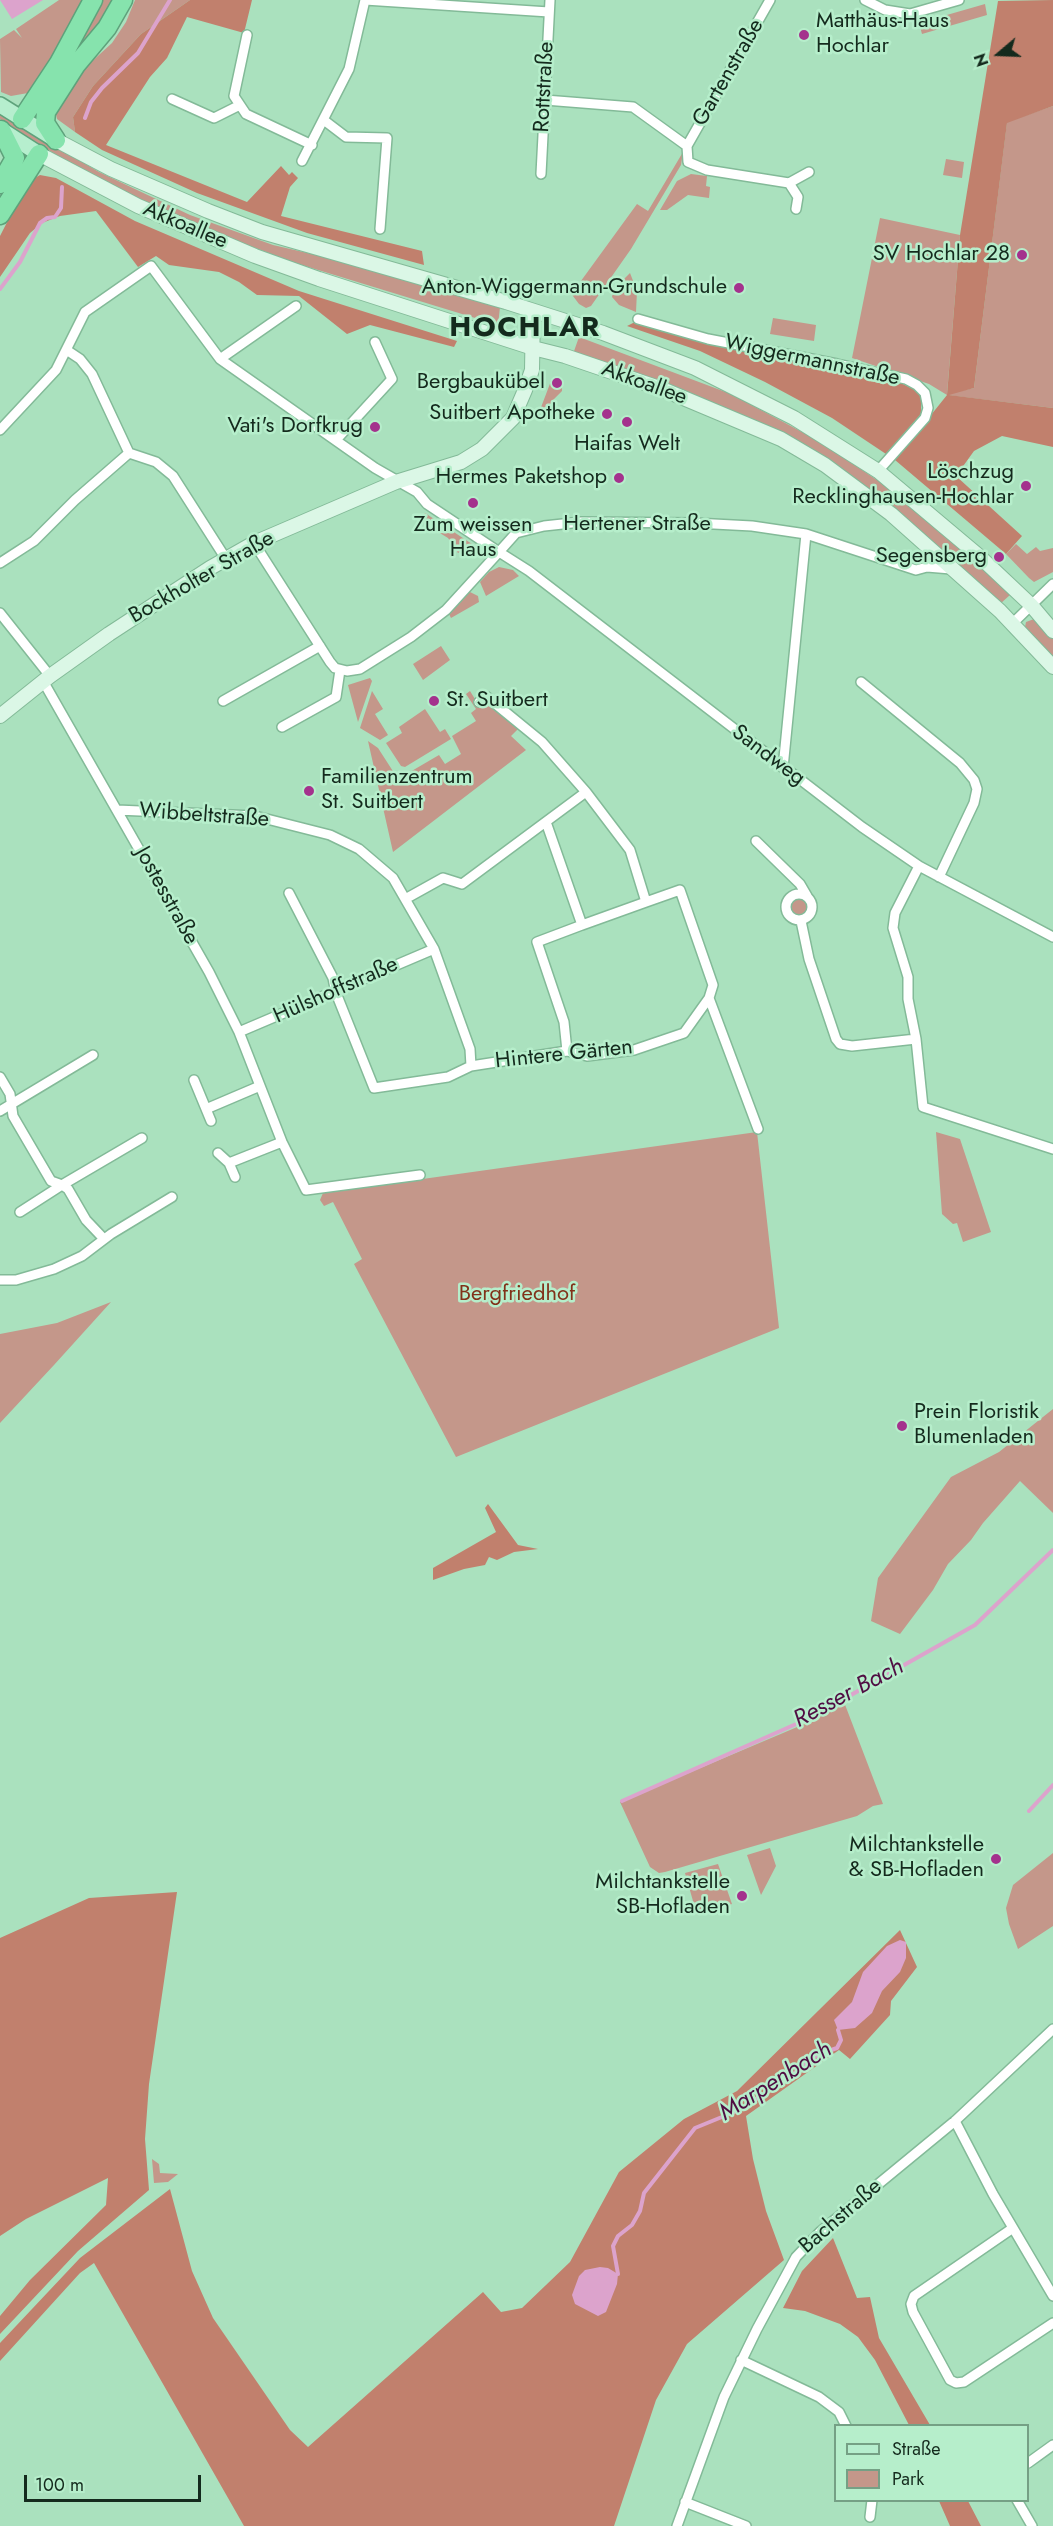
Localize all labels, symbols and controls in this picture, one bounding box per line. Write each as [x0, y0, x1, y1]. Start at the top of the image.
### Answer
place label: Matthäus-Haus Hochlar [816, 9, 949, 60]
street label: Gartenstraße [688, 15, 770, 131]
north arrow [969, 24, 1029, 84]
marker: Matthäus-Haus Hochlar [797, 28, 811, 42]
street label: Rottstraße [529, 41, 561, 133]
text: N [969, 50, 994, 70]
street label: Akkoallee [139, 196, 231, 256]
place label: SV Hochlar 28 [873, 242, 1010, 268]
marker: SV Hochlar 28 [1015, 248, 1029, 262]
place label: Anton-Wiggermann-Grundschule [421, 275, 727, 301]
marker: Anton-Wiggermann-Grundschule [732, 281, 746, 295]
district label: HOCHLAR [449, 312, 601, 346]
street label: Wiggermannstraße [722, 330, 902, 392]
street label: Akkoallee [598, 356, 690, 412]
place label: Bergbaukübel [417, 370, 545, 396]
marker: Bergbaukübel [550, 376, 564, 390]
place label: Suitbert Apotheke [429, 401, 595, 427]
marker: Suitbert Apotheke [600, 407, 614, 421]
place label: Vati's Dorfkrug [227, 414, 363, 440]
marker: Haifas Welt [620, 415, 634, 429]
marker: Vati's Dorfkrug [368, 420, 382, 434]
place label: Haifas Welt [574, 432, 680, 458]
place label: Löschzug Recklinghausen-Hochlar [792, 460, 1014, 512]
place label: Hermes Paketshop [436, 465, 607, 491]
marker: Hermes Paketshop [612, 471, 626, 485]
marker: Löschzug Recklinghausen-Hochlar [1019, 479, 1033, 493]
marker: Zum weissen Haus [466, 496, 480, 510]
street label: Hertener Straße [563, 512, 711, 538]
place label: Zum weissen Haus [414, 513, 532, 564]
street label: Bockholter Straße [125, 526, 279, 630]
place label: Segensberg [876, 544, 987, 570]
marker: Segensberg [992, 550, 1006, 564]
place label: St. Suitbert [446, 688, 548, 714]
marker: St. Suitbert [427, 694, 441, 708]
street label: Sandweg [726, 720, 810, 792]
place label: Familienzentrum St. Suitbert [321, 765, 473, 816]
marker: Familienzentrum St. Suitbert [302, 784, 316, 798]
street label: Wibbeltstraße [138, 798, 270, 834]
street label: Jostesstraße [128, 843, 204, 949]
street label: Hülshoffstraße [270, 952, 402, 1030]
street label: Hintere Gärten [494, 1035, 634, 1075]
park label: Bergfriedhof [459, 1282, 575, 1308]
place label: Prein Floristik Blumenladen [914, 1400, 1039, 1452]
marker: Prein Floristik Blumenladen [895, 1419, 909, 1433]
water label: Resser Bach [789, 1653, 909, 1735]
place label: Milchtankstelle & SB-Hofladen [849, 1833, 984, 1885]
marker: Milchtankstelle & SB-Hofladen [989, 1852, 1003, 1866]
place label: Milchtankstelle SB-Hofladen [595, 1870, 730, 1922]
marker: Milchtankstelle SB-Hofladen [735, 1889, 749, 1903]
water label: Marpenbach [714, 2036, 838, 2128]
street label: Bachstraße [794, 2174, 888, 2260]
legend [834, 2424, 1029, 2502]
text: Straße [892, 2436, 940, 2462]
scale bar [27, 2463, 204, 2501]
text: Park [892, 2466, 924, 2492]
text: 100 m [35, 2472, 84, 2498]

